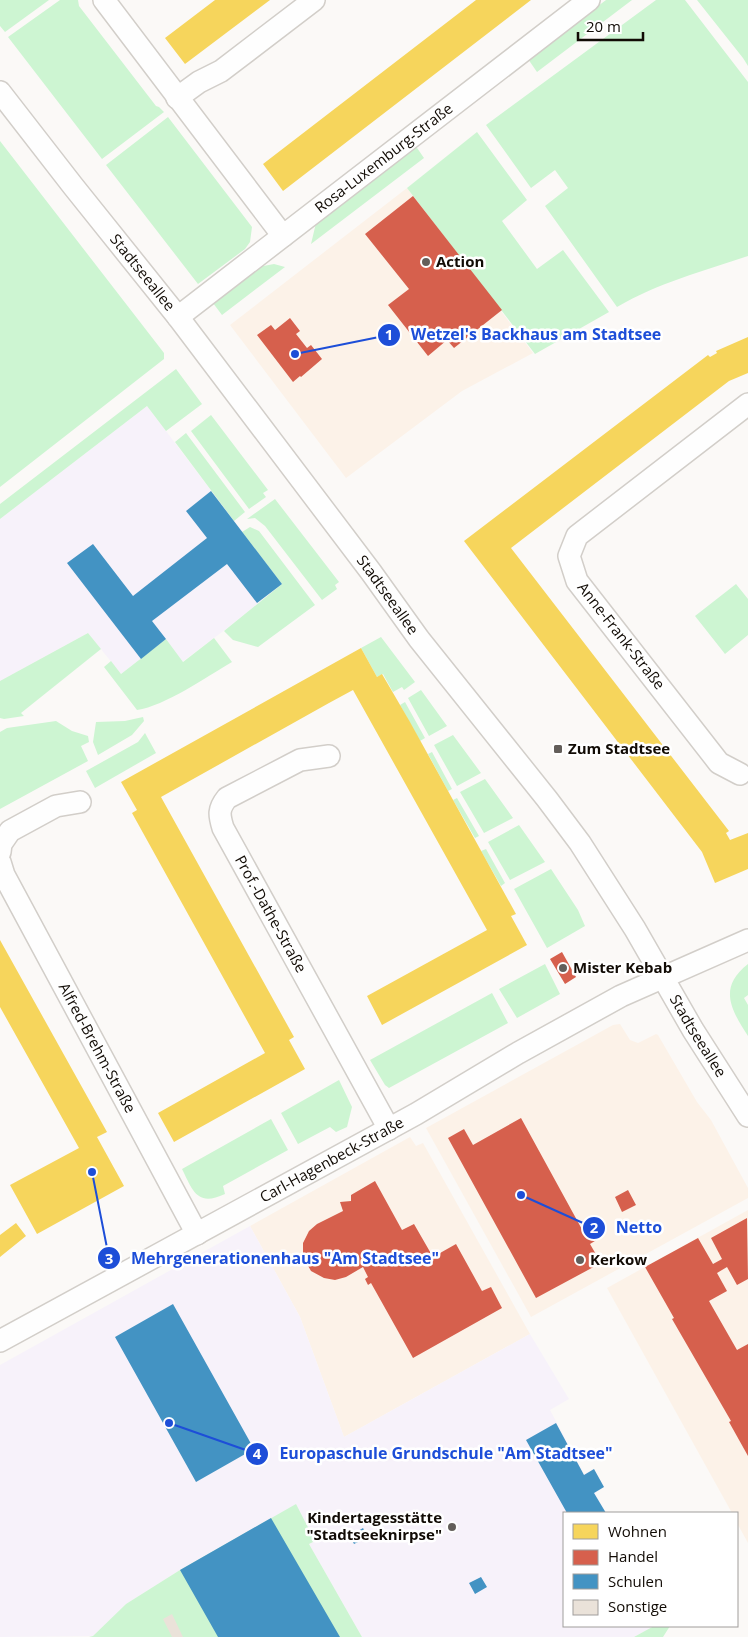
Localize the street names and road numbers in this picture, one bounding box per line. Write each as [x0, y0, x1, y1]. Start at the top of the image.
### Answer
street label: Rosa-Luxemburg-Straße [310, 98, 456, 217]
street label: Stadtseeallee [106, 229, 180, 315]
street label: Stadtseeallee [353, 551, 424, 638]
street label: Anne-Frank-Straße [574, 578, 670, 693]
street label: Prof.-Dathe-Straße [231, 851, 312, 976]
street label: Alfred-Brehm-Straße [55, 979, 141, 1116]
street label: Stadtseeallee [666, 990, 731, 1080]
street label: Carl-Hagenbeck-Straße [256, 1112, 407, 1206]

